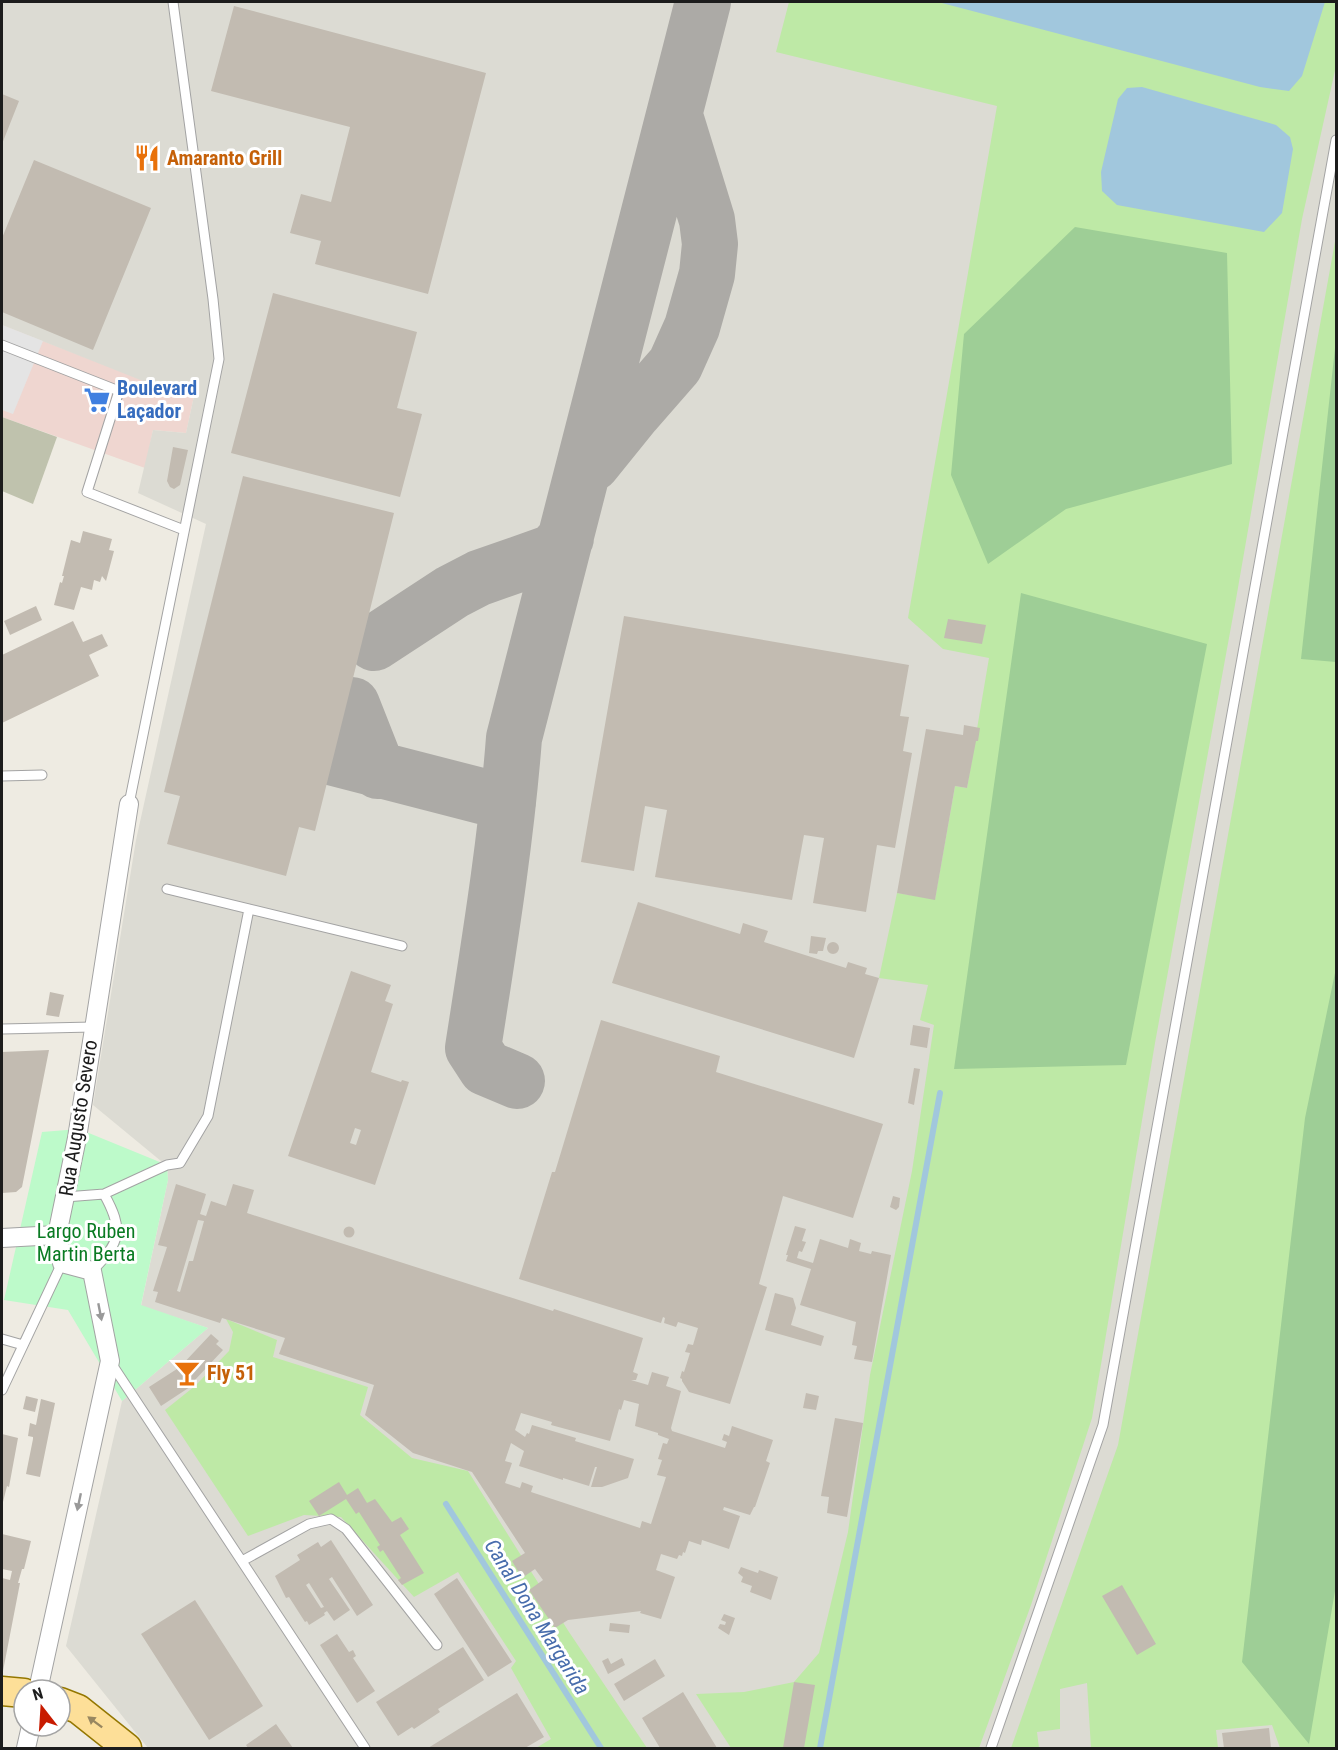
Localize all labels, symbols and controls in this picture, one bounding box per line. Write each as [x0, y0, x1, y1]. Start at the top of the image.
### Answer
restaurant icon: Amaranto Grill [132, 143, 162, 173]
place label: Amaranto Grill [167, 146, 282, 170]
place label: Boulevard Laçador [117, 376, 197, 423]
supermarket icon: Boulevard Laçador [82, 385, 112, 415]
street label: Rua Augusto Severo [54, 1038, 102, 1198]
park label: Largo Ruben Martin Berta [37, 1219, 135, 1266]
one-way arrow [96, 1302, 105, 1321]
bar icon: Fly 51 [172, 1358, 202, 1388]
place label: Fly 51 [207, 1361, 255, 1385]
one-way arrow [74, 1493, 83, 1512]
water label: Canal Dona Margarida [480, 1535, 594, 1699]
north arrow [12, 1678, 72, 1738]
text: N [30, 1684, 45, 1705]
one-way arrow [88, 1716, 104, 1728]

